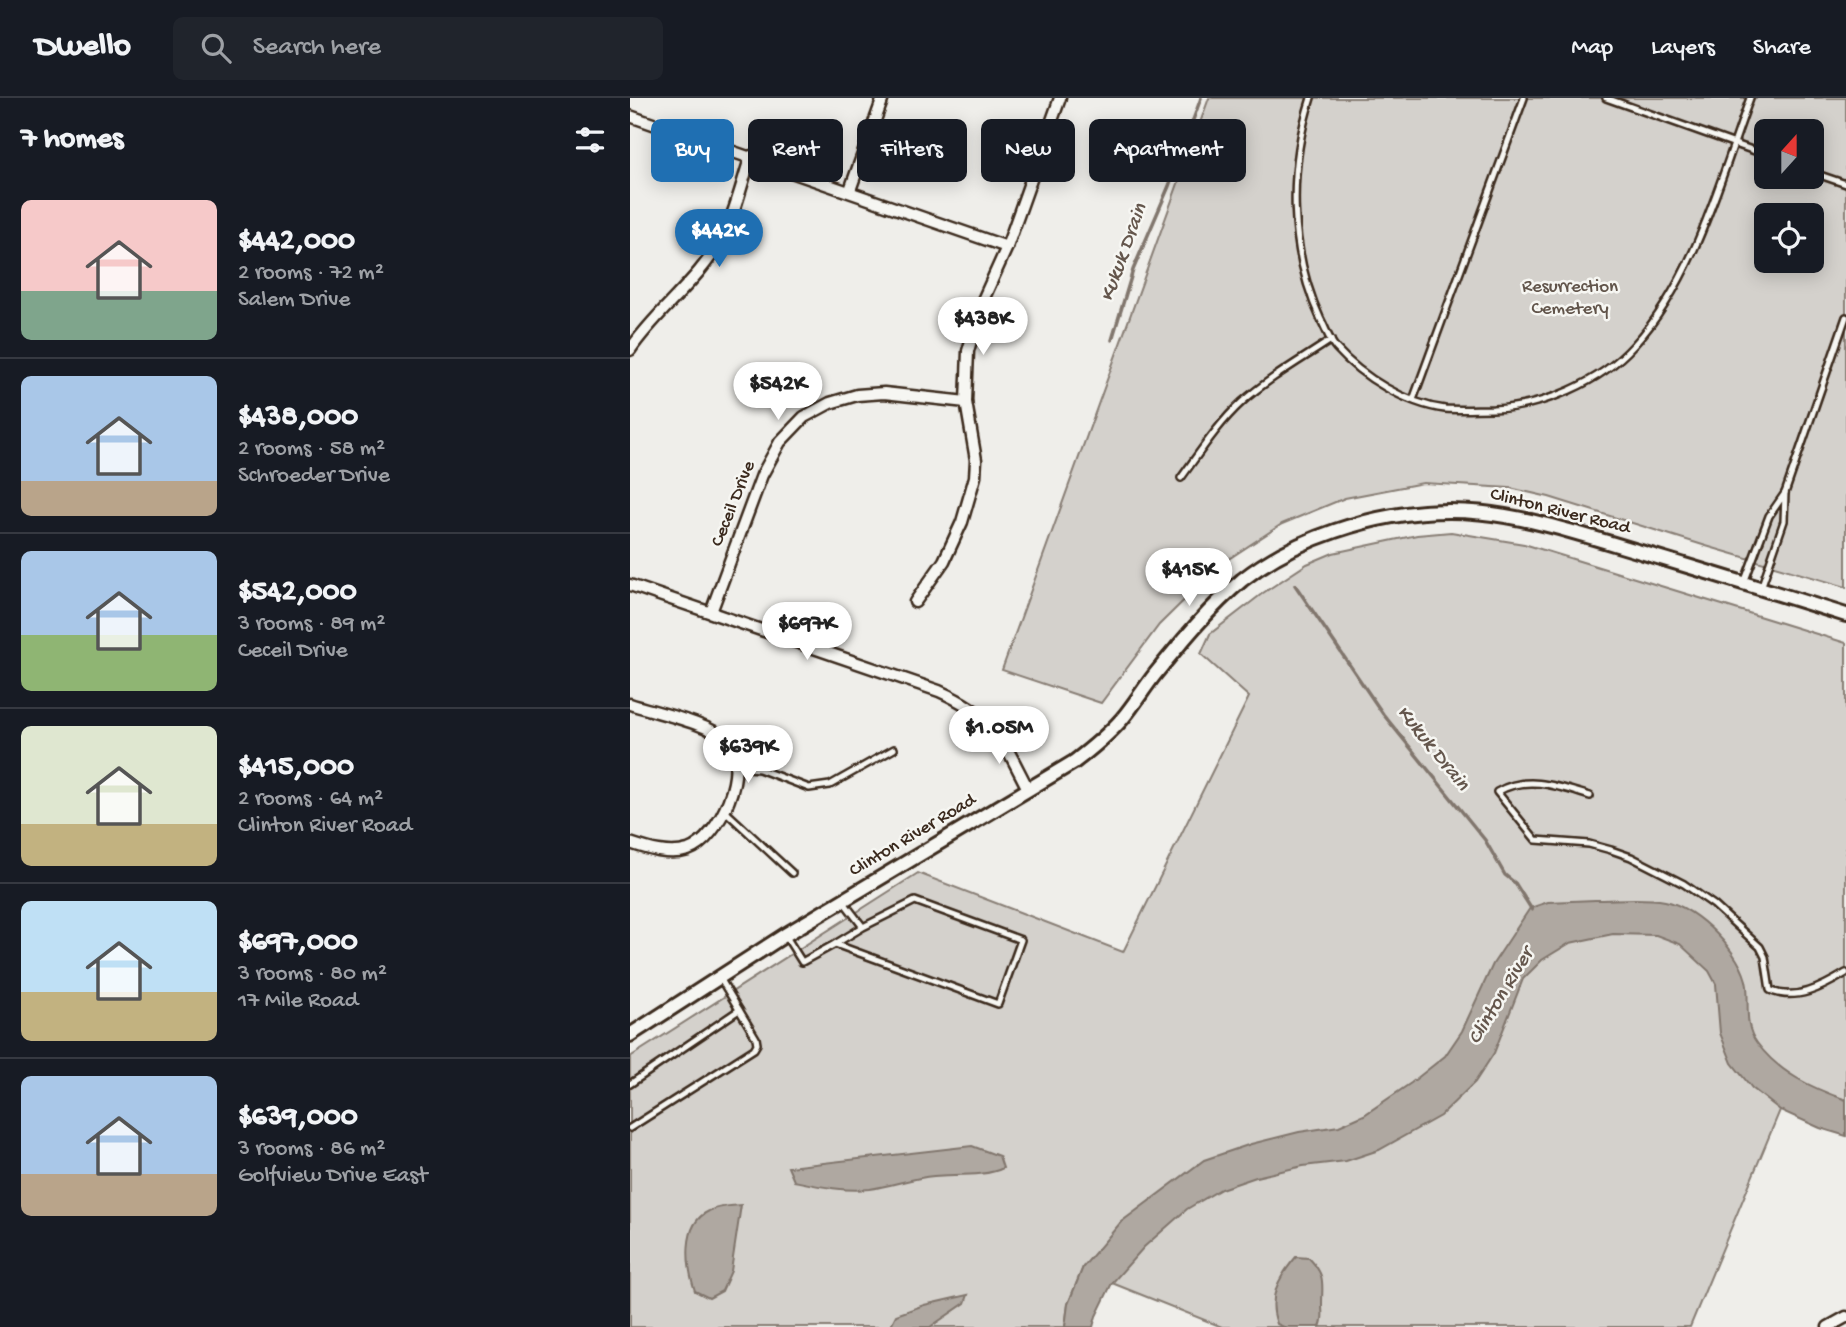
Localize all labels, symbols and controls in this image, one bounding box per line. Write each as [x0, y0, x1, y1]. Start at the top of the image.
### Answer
search box [173, 17, 663, 80]
text: Dwello [35, 29, 131, 67]
icon: search [197, 29, 235, 67]
text: Search here [253, 33, 381, 64]
text: Map [1571, 34, 1613, 63]
text: Layers [1651, 34, 1715, 63]
text: Share [1753, 34, 1811, 63]
chip: Buy [651, 119, 734, 182]
chip: Rent [748, 119, 843, 182]
chip: Filters [857, 119, 967, 182]
chip: New [981, 119, 1075, 182]
chip: Apartment [1089, 119, 1246, 182]
north arrow [1754, 119, 1824, 189]
map controls [1754, 119, 1824, 273]
icon: filters [571, 121, 609, 159]
text: 7 homes [21, 123, 123, 158]
water label: Kukuk Drain [1096, 200, 1155, 305]
button: locate [1754, 203, 1824, 273]
pin: $442K [670, 209, 768, 269]
text: $442K [691, 218, 747, 245]
text: $442,000 [238, 225, 355, 260]
icon: home [77, 228, 161, 312]
text: 2 rooms · 72 m² [238, 260, 384, 287]
park label: Resurrection Cemetery [1522, 276, 1618, 321]
text: Salem Drive [238, 287, 350, 314]
pin: $438K [934, 298, 1032, 357]
text: $438K [954, 306, 1012, 333]
pin: $542K [729, 362, 827, 422]
text: $542K [749, 371, 807, 398]
text: $438,000 [238, 401, 358, 436]
icon: home [77, 404, 161, 488]
text: 2 rooms · 58 m² [238, 436, 385, 463]
street label: Ceceil Drive [706, 458, 762, 550]
text: Schroeder Drive [238, 463, 390, 490]
street label: Clinton River Road [1487, 483, 1634, 541]
pin: $415K [1140, 548, 1238, 608]
text: $415K [1161, 557, 1217, 584]
text: $542,000 [238, 576, 357, 611]
icon: home [77, 579, 161, 663]
pin: $697K [758, 602, 856, 662]
text: 3 rooms · 89 m² [238, 611, 385, 638]
text: $697K [778, 611, 836, 638]
text: Ceceil Drive [238, 638, 348, 665]
water label: Kukuk Drain [1390, 701, 1475, 797]
pin: $1.05M [942, 706, 1056, 766]
text: $1.05M [965, 715, 1033, 742]
pin: $639K [699, 726, 797, 785]
text: $639K [719, 734, 777, 761]
text: $415,000 [238, 751, 354, 786]
icon: home [77, 754, 161, 838]
text: 2 rooms · 64 m² [238, 786, 383, 813]
street label: Clinton River Road [845, 788, 982, 883]
text: Clinton River Road [238, 813, 412, 840]
text: $697,000 [238, 926, 358, 961]
icon: home [77, 929, 161, 1013]
water label: Clinton River [1463, 940, 1543, 1050]
text: 3 rooms · 80 m² [238, 961, 387, 988]
text: 17 Mile Road [238, 988, 358, 1015]
text: $639,000 [238, 1101, 358, 1136]
icon: home [77, 1104, 161, 1188]
text: 3 rooms · 86 m² [238, 1136, 385, 1163]
text: Golfview Drive East [238, 1163, 427, 1190]

